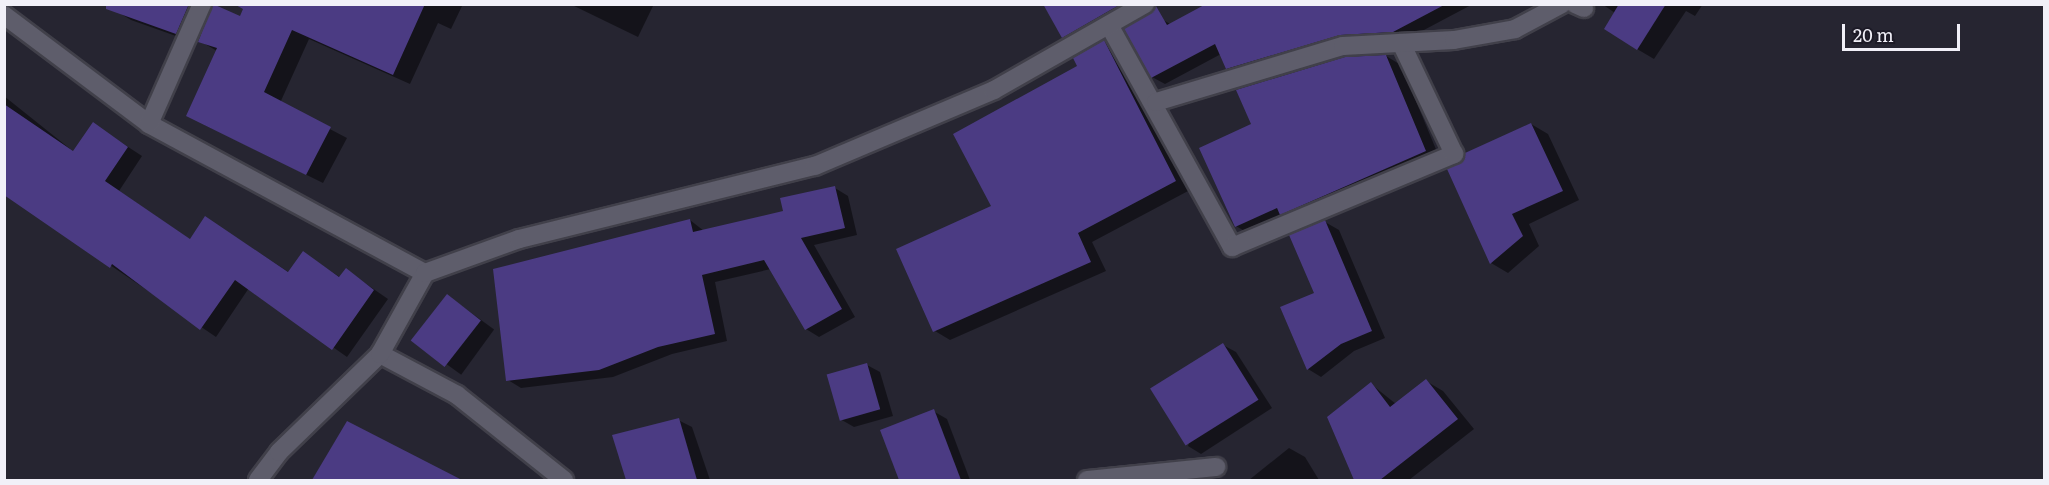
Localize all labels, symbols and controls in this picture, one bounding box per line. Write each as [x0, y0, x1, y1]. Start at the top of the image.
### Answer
scale bar [1845, 12, 1964, 50]
text: 20 m [1853, 21, 1894, 48]

